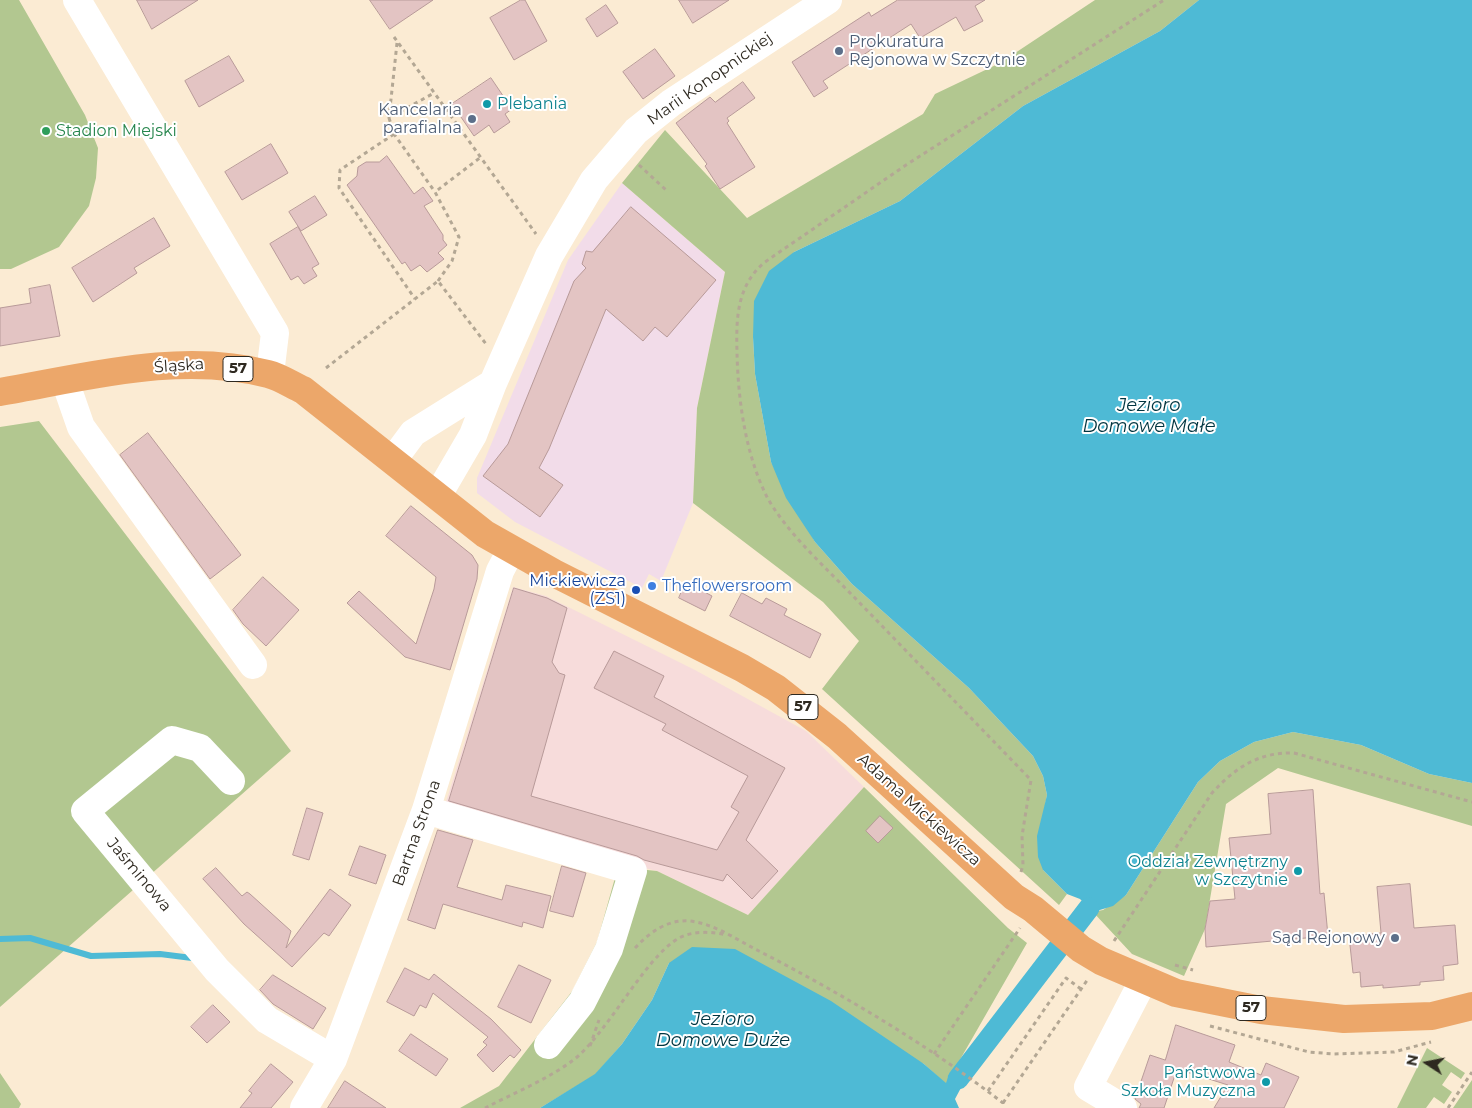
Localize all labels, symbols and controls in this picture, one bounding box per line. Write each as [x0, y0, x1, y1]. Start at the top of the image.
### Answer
street label: Marii Konopnickiej [644, 29, 776, 129]
place label: Prokuratura Rejonowa w Szczytnie [849, 32, 1025, 70]
marker: Prokuratura Rejonowa w Szczytnie [833, 45, 845, 57]
place label: Plebania [497, 94, 567, 114]
marker: Plebania [481, 98, 493, 110]
place label: Kancelaria parafialna [378, 100, 462, 138]
marker: Kancelaria parafialna [466, 113, 478, 125]
place label: Stadion Miejski [56, 121, 177, 141]
marker: Stadion Miejski [40, 125, 52, 137]
street label: Śląska [153, 355, 205, 377]
road number: 57 [223, 356, 253, 382]
water label: Jezioro Domowe Małe [1082, 395, 1216, 438]
place label: Mickiewicza (ZS1) [529, 571, 626, 609]
place label: Theflowersroom [662, 576, 792, 596]
marker: Theflowersroom [646, 580, 658, 592]
marker: Mickiewicza (ZS1) [630, 584, 642, 596]
road number: 57 [788, 694, 818, 720]
street label: Adama Mickiewicza [853, 750, 985, 870]
street label: Bartna Strona [389, 777, 445, 889]
street label: Jaśminowa [103, 834, 175, 916]
place label: Oddział Zewnętrzny w Szczytnie [1128, 852, 1288, 890]
marker: Oddział Zewnętrzny w Szczytnie [1292, 865, 1304, 877]
place label: Sąd Rejonowy [1272, 928, 1385, 948]
marker: Sąd Rejonowy [1389, 932, 1401, 944]
road number: 57 [1236, 996, 1266, 1020]
water label: Jezioro Domowe Duże [656, 1009, 790, 1052]
north arrow [1402, 1038, 1452, 1088]
text: N [1402, 1053, 1422, 1067]
place label: Państwowa Szkoła Muzyczna [1121, 1063, 1256, 1101]
marker: Państwowa Szkoła Muzyczna [1260, 1076, 1272, 1088]

